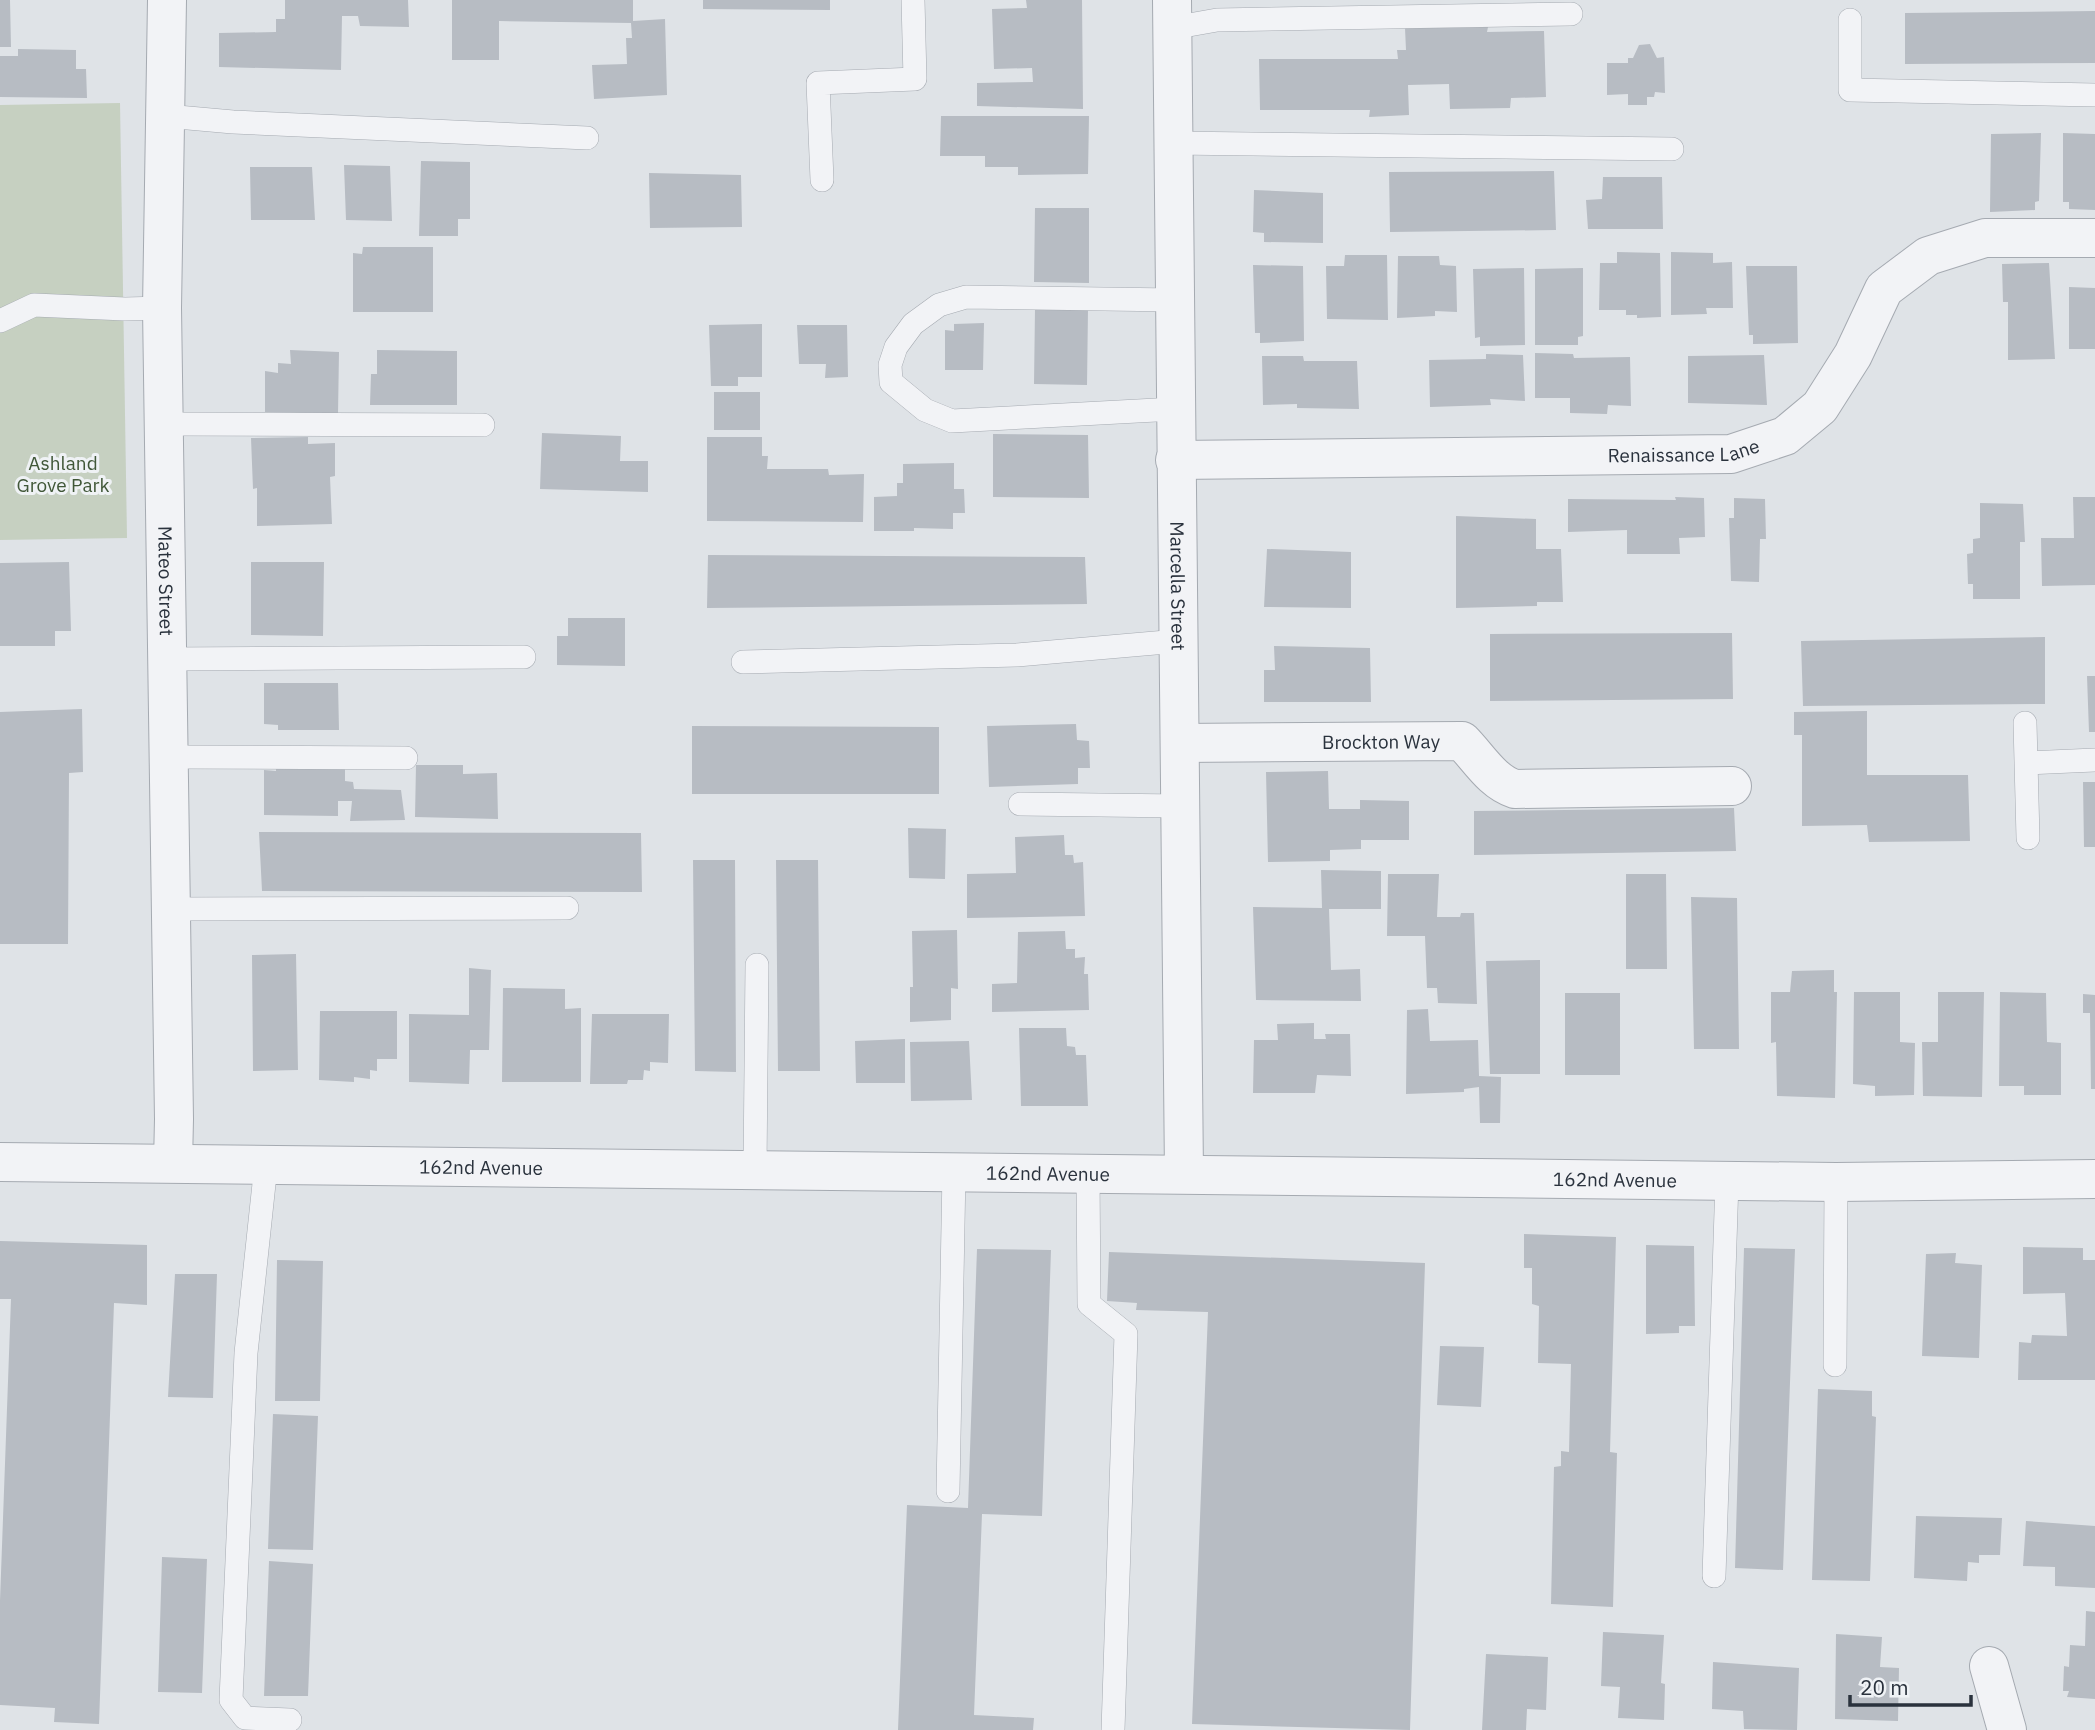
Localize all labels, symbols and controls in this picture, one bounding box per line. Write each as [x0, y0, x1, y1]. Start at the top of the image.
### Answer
street label: Renaissance Lane [1608, 433, 1763, 467]
park label: Ashland Grove Park [16, 451, 110, 497]
street label: Marcella Street [1165, 521, 1191, 651]
street label: Mateo Street [153, 526, 179, 636]
street label: Brockton Way [1322, 729, 1441, 754]
street label: 162nd Avenue [419, 1155, 543, 1180]
street label: 162nd Avenue [986, 1161, 1110, 1186]
street label: 162nd Avenue [1553, 1167, 1677, 1192]
scale bar [1850, 1664, 1971, 1708]
text: 20 m [1860, 1673, 1909, 1701]

